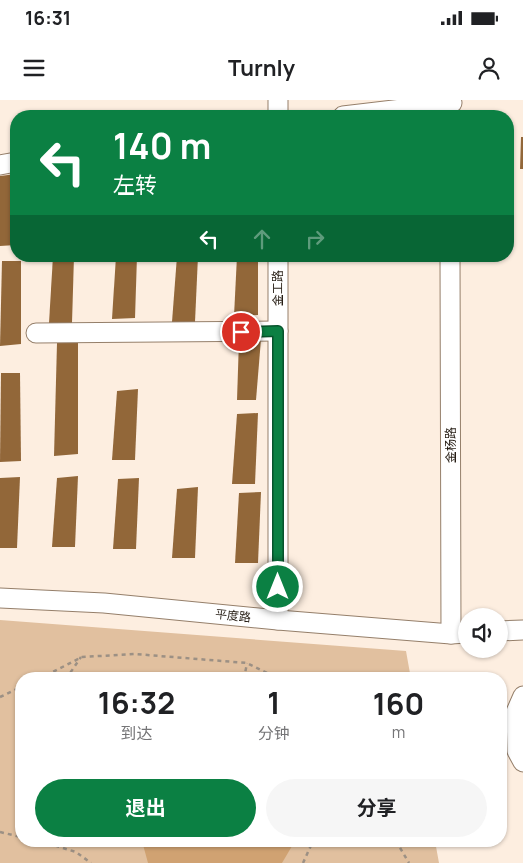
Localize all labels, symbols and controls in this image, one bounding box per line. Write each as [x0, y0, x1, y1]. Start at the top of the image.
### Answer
text: 16:31 [25, 5, 71, 31]
text: Turnly [228, 53, 295, 83]
icon: menu [20, 54, 48, 82]
icon: person [475, 54, 503, 82]
text: 140 m [113, 122, 211, 170]
icon: left [30, 130, 95, 195]
text: 左转 [113, 170, 157, 200]
icon: left [195, 225, 223, 253]
icon: ahead [248, 225, 276, 253]
icon: right [301, 225, 329, 253]
street label: 金工路 [269, 270, 286, 306]
pin [220, 311, 262, 353]
icon: arrive [227, 318, 255, 346]
street label: 金杨路 [442, 427, 459, 463]
position arrow [251, 560, 303, 612]
street label: 平度路 [214, 605, 252, 626]
map controls [458, 608, 508, 658]
button: sound [458, 608, 508, 658]
text: 16:32 [98, 682, 175, 723]
text: 1 [267, 682, 280, 723]
text: 160 [373, 683, 424, 724]
text: m [392, 721, 405, 743]
text: 到达 [120, 722, 152, 744]
text: 分钟 [258, 722, 290, 744]
button: 退出 [35, 779, 256, 837]
button: 分享 [266, 779, 487, 837]

